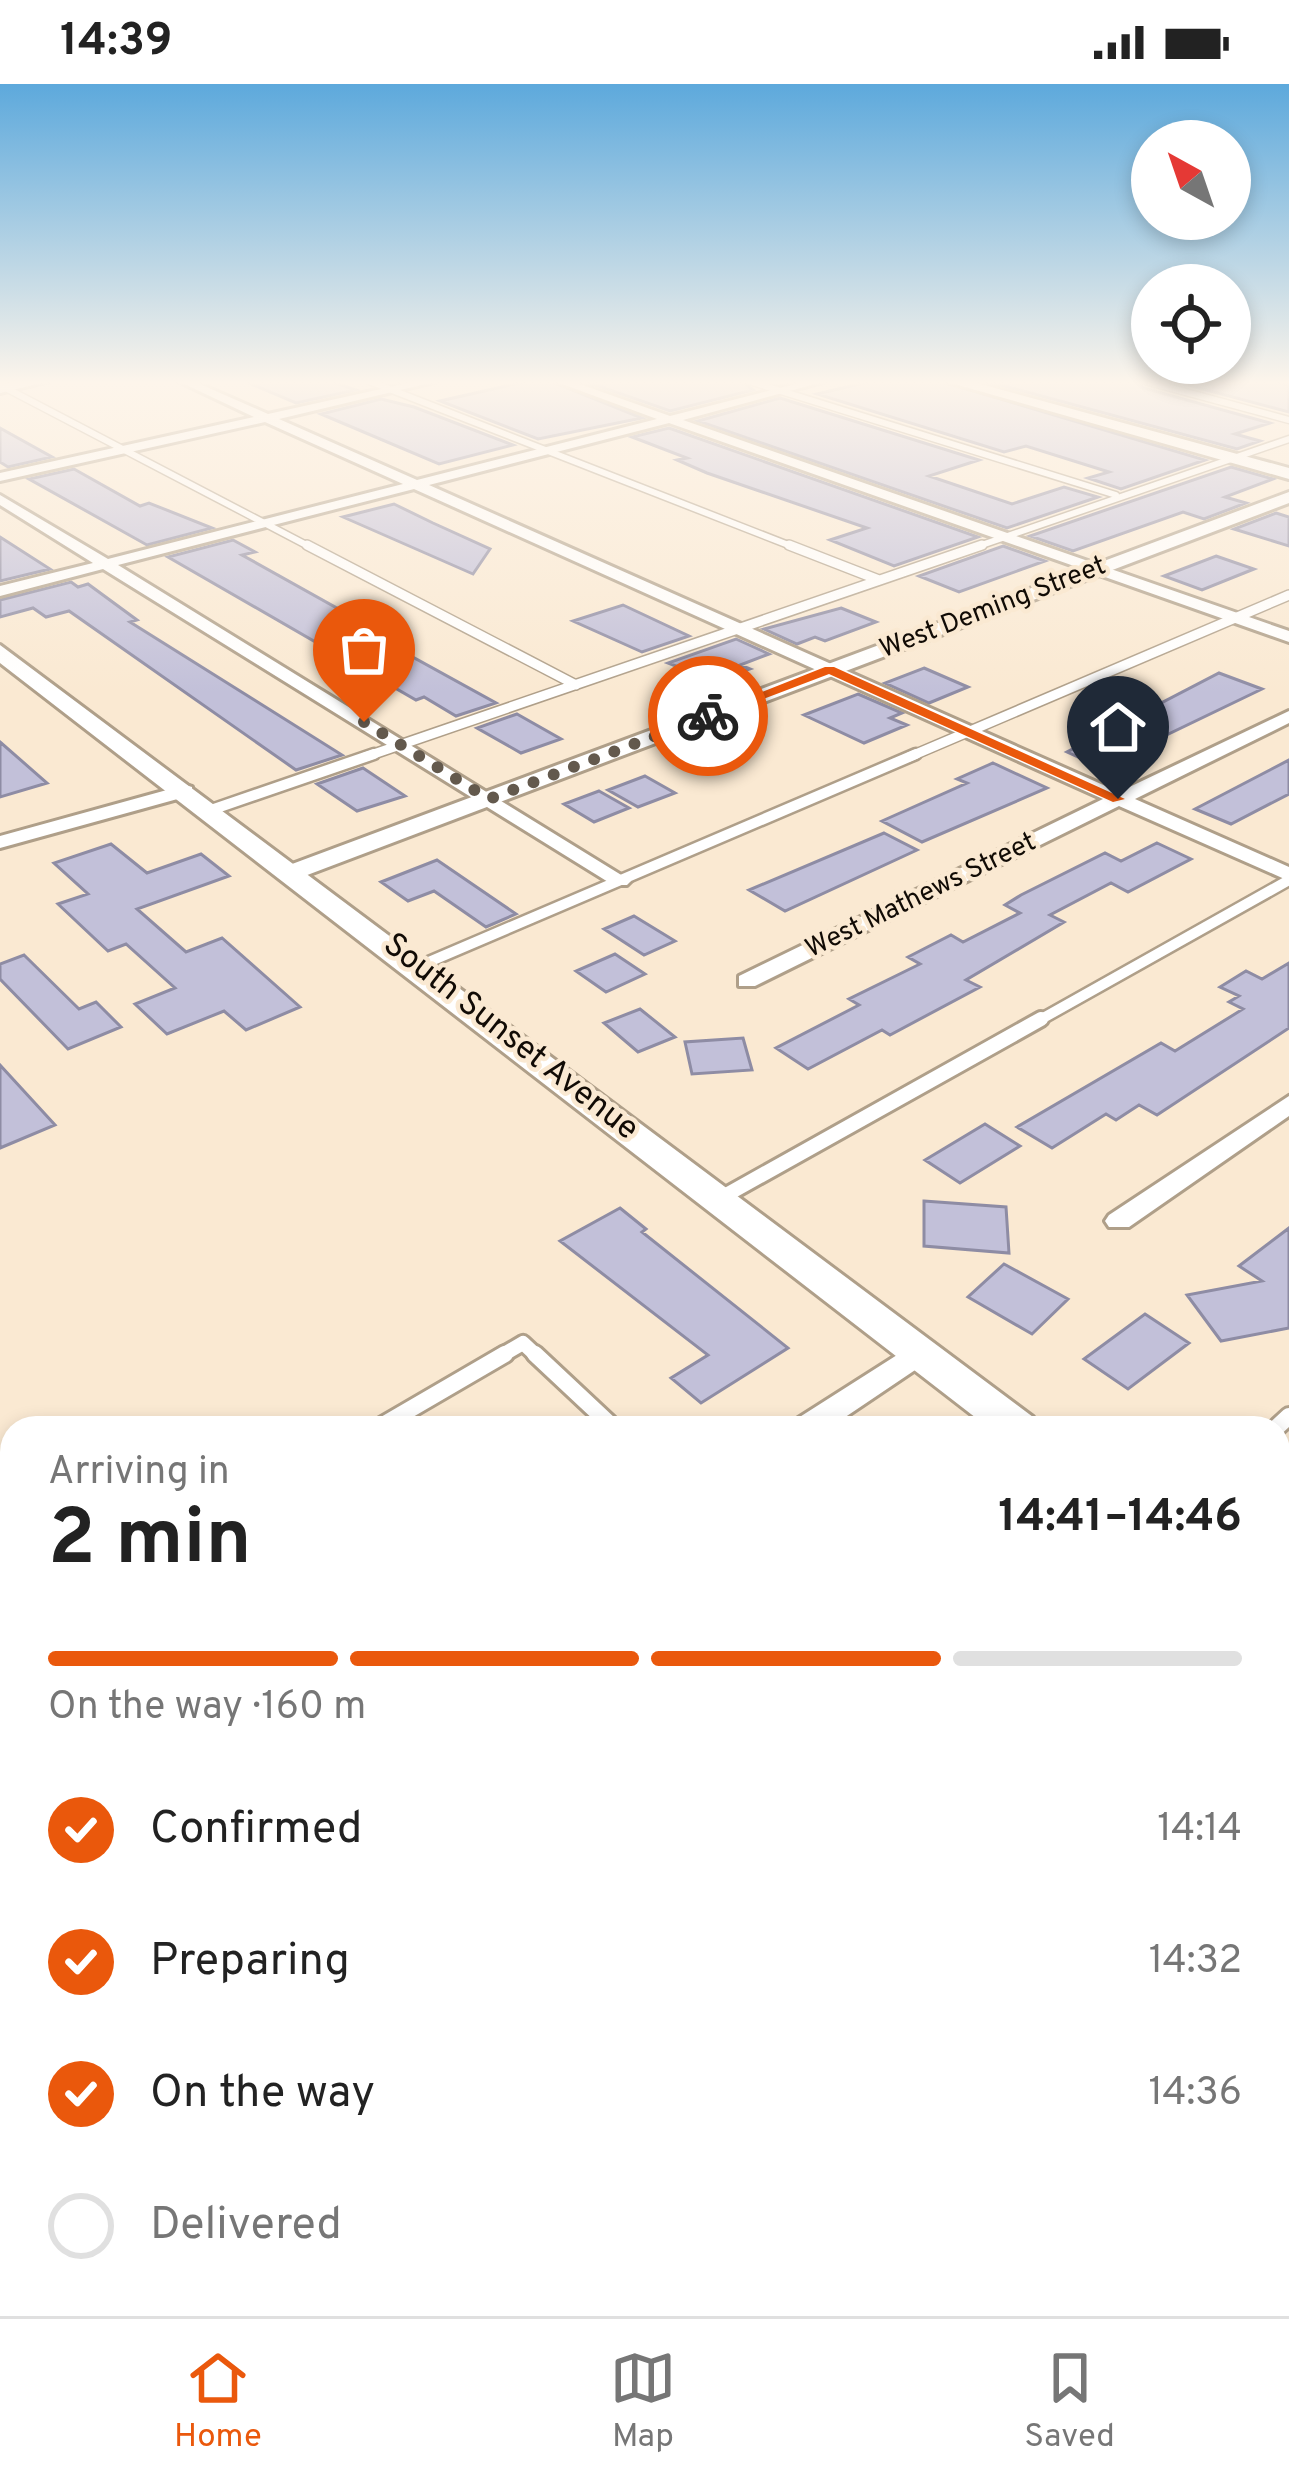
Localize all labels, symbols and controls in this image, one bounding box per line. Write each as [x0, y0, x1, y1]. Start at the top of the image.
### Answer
text: 14:39 [60, 14, 172, 71]
north arrow [1131, 120, 1251, 240]
map controls [1131, 120, 1251, 384]
button: locate [1131, 264, 1251, 384]
street label: West Deming Street [875, 549, 1111, 667]
pin [313, 599, 415, 722]
icon: bag [331, 617, 397, 683]
courier [648, 656, 768, 776]
pin [1067, 676, 1169, 799]
icon: bike [675, 683, 741, 749]
icon: home [1085, 694, 1151, 760]
street label: West Mathews Street [800, 825, 1042, 967]
street label: South Sunset Avenue [374, 925, 646, 1151]
text: Arriving in [48, 1449, 230, 1498]
text: 14:41–14:46 [998, 1490, 1242, 1547]
text: 2 min [48, 1493, 252, 1592]
text: On the way · 160 m [48, 1684, 366, 1733]
icon: check [48, 1797, 114, 1863]
text: Confirmed [150, 1802, 362, 1859]
text: 14:14 [1157, 1806, 1242, 1855]
icon: check [48, 1929, 114, 1995]
text: Preparing [150, 1934, 350, 1991]
text: 14:32 [1149, 1938, 1242, 1987]
icon: check [48, 2061, 114, 2127]
text: On the way [150, 2066, 375, 2123]
text: 14:36 [1148, 2070, 1242, 2119]
text: Delivered [150, 2198, 342, 2255]
tab: Home [174, 2345, 262, 2459]
tab: Map [610, 2345, 676, 2459]
tab: Saved [1024, 2345, 1115, 2459]

